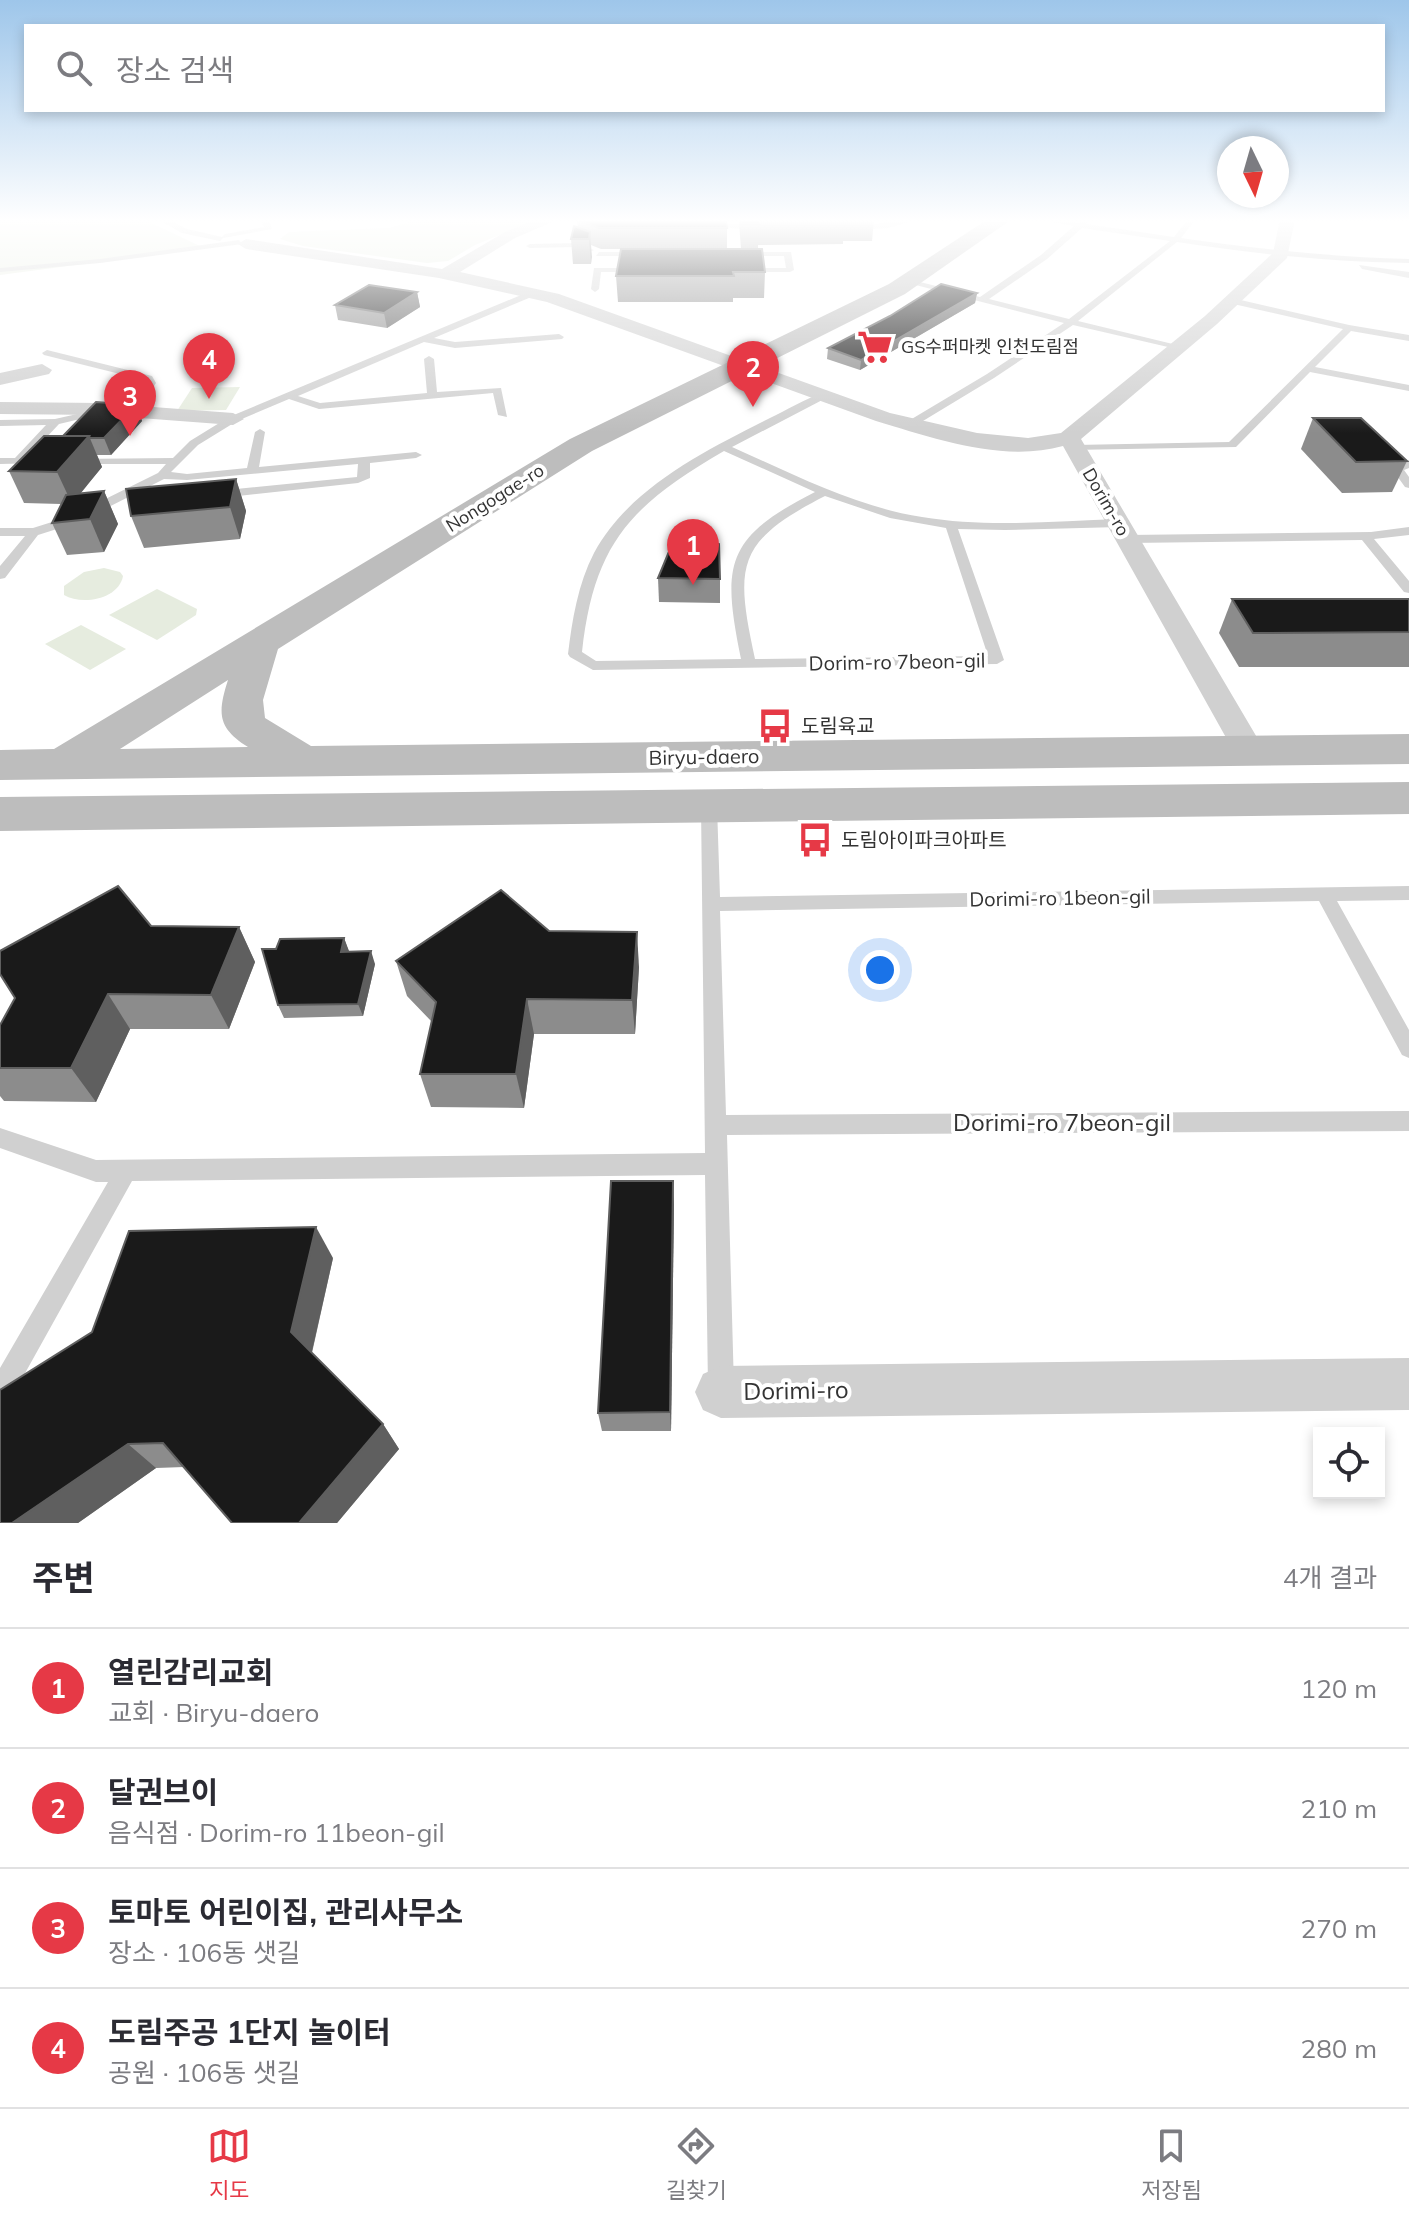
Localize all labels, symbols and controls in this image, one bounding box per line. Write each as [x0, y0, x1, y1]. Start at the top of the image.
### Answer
search box [24, 24, 1385, 112]
icon: search [52, 46, 96, 90]
text: 장소 검색 [116, 51, 234, 89]
north arrow [1217, 136, 1289, 208]
supermarket icon: GS수퍼마켓 인천도림점 [856, 328, 894, 366]
pin: 4 [183, 333, 235, 399]
place label: GS수퍼마켓 인천도림점 [901, 335, 1079, 358]
pin: 2 [727, 341, 779, 407]
pin: 3 [104, 370, 156, 436]
street label: Nongogae-ro [441, 458, 548, 537]
street label: Dorim-ro [1078, 464, 1135, 540]
pin: 1 [667, 519, 719, 585]
street label: Dorim-ro 7beon-gil [808, 647, 986, 676]
bus stop icon: 도림육교 [756, 707, 794, 745]
place label: 도림육교 [801, 713, 875, 738]
street label: Biryu-daero [648, 743, 760, 770]
bus stop icon: 도림아이파크아파트 [796, 821, 834, 859]
place label: 도림아이파크아파트 [841, 827, 1007, 852]
street label: Dorimi-ro 1beon-gil [969, 883, 1151, 912]
your location [860, 950, 900, 990]
street label: Dorimi-ro 7beon-gil [953, 1107, 1171, 1137]
street label: Dorimi-ro [743, 1374, 849, 1406]
map controls [1313, 1427, 1385, 1499]
button: locate [1313, 1427, 1385, 1499]
text: 주변 [32, 1556, 95, 1599]
text: 4개 결과 [1283, 1561, 1377, 1594]
text: 열린감리교회 [108, 1653, 274, 1691]
text: 1 [50, 1672, 66, 1705]
text: 120 m [1301, 1672, 1377, 1705]
text: 교회 · Biryu-daero [108, 1696, 319, 1729]
text: 달권브이 [108, 1773, 218, 1811]
text: 2 [50, 1792, 66, 1825]
text: 210 m [1301, 1792, 1377, 1825]
text: 음식점 · Dorim-ro 11beon-gil [108, 1816, 445, 1849]
text: 토마토 어린이집, 관리사무소 [108, 1893, 463, 1931]
text: 3 [50, 1912, 66, 1945]
text: 270 m [1301, 1912, 1377, 1945]
text: 장소 · 106동 샛길 [108, 1936, 301, 1969]
text: 도림주공 1단지 놀이터 [108, 2013, 391, 2051]
text: 4 [50, 2032, 66, 2065]
text: 280 m [1301, 2032, 1377, 2065]
text: 공원 · 106동 샛길 [108, 2056, 301, 2089]
tab: 지도 [207, 2124, 251, 2204]
tab: 길찾기 [666, 2124, 726, 2204]
tab: 저장됨 [1141, 2124, 1202, 2204]

